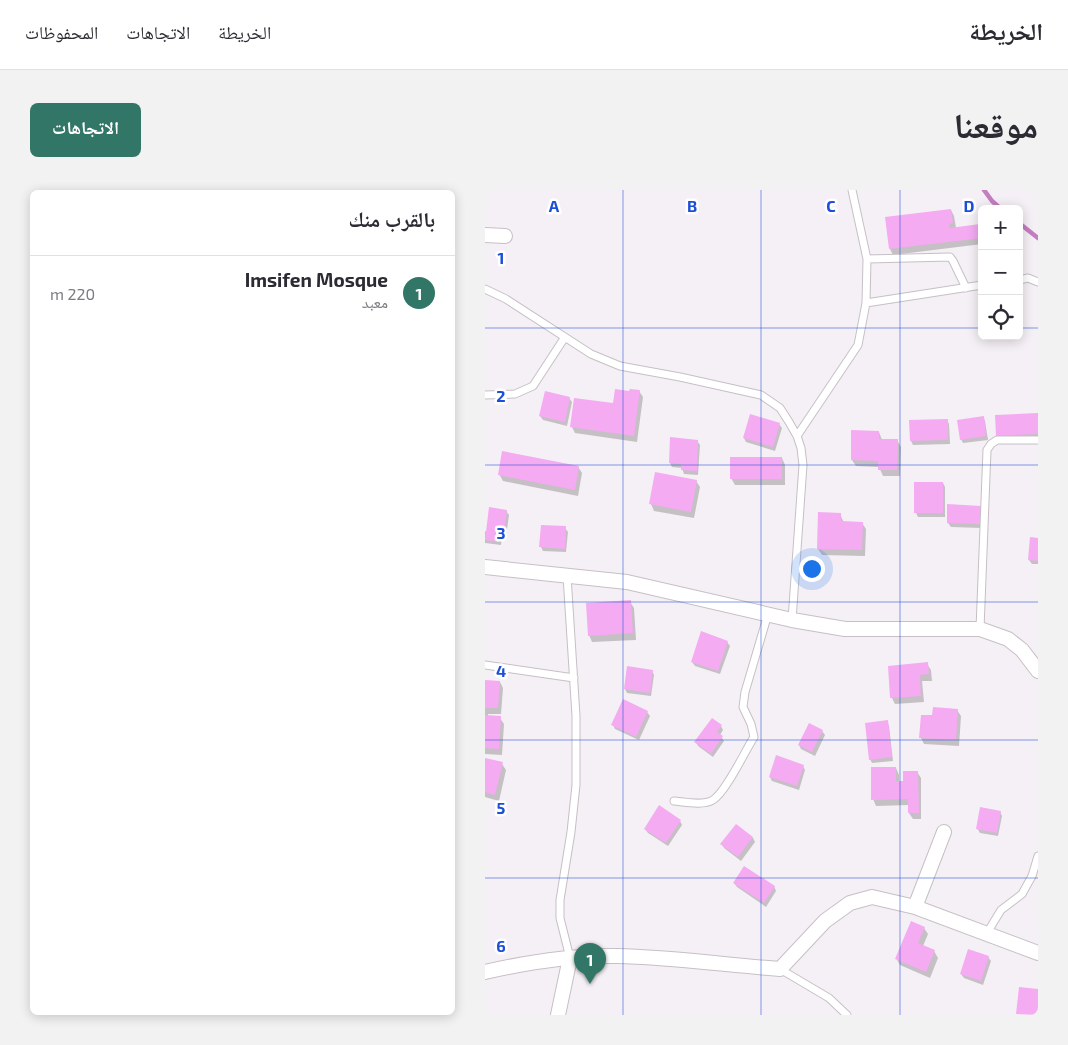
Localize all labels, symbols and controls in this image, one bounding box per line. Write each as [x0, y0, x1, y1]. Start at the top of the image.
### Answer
text: الخريطة [969, 16, 1043, 45]
text: المحفوظات [25, 21, 98, 43]
text: الاتجاهات [126, 21, 190, 43]
text: الخريطة [218, 21, 271, 43]
button: الاتجاهات [30, 103, 141, 157]
text: موقعنا [953, 103, 1038, 145]
text: A [549, 196, 560, 215]
text: B [687, 196, 697, 215]
text: C [826, 196, 836, 215]
text: D [964, 196, 975, 215]
map controls [978, 205, 1023, 340]
button: + [978, 205, 1023, 250]
text: بالقرب منك [349, 206, 435, 231]
text: 1 [498, 248, 504, 267]
button: − [978, 250, 1023, 295]
text: Imsifen Mosque [245, 268, 388, 291]
text: 220 m [50, 284, 95, 303]
text: 1 [416, 284, 422, 303]
text: معبد [362, 292, 388, 311]
button: locate [978, 295, 1023, 340]
text: 2 [496, 386, 506, 405]
text: 3 [496, 523, 506, 542]
your location [799, 556, 825, 582]
text: 4 [496, 661, 506, 680]
text: 5 [497, 798, 506, 817]
text: 6 [496, 936, 506, 955]
pin: 1 [574, 943, 606, 984]

